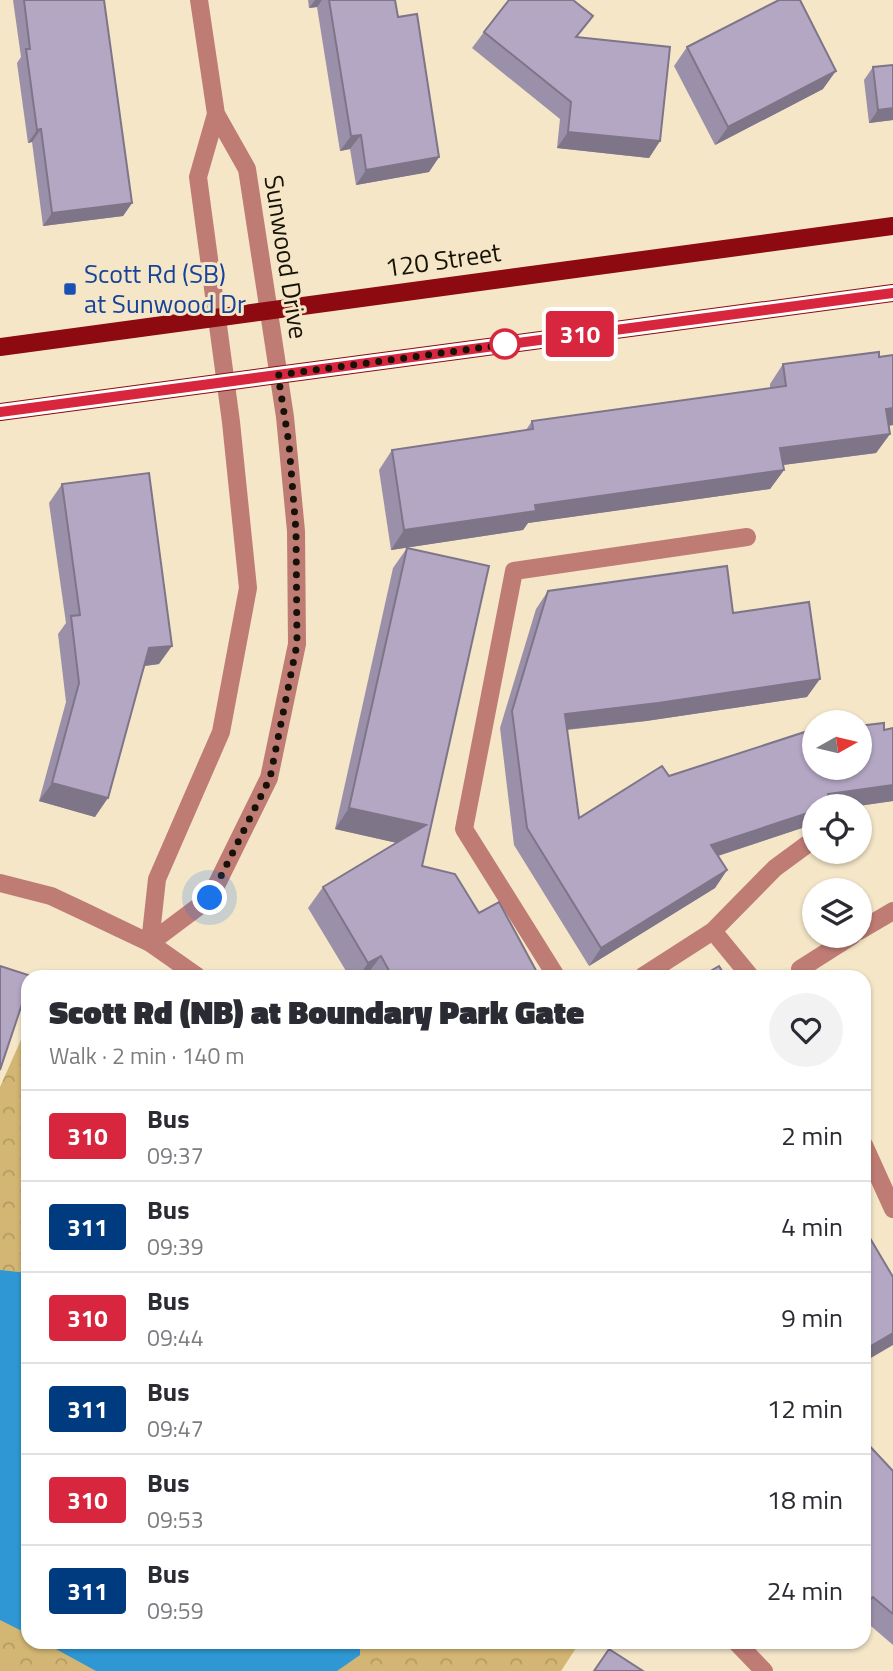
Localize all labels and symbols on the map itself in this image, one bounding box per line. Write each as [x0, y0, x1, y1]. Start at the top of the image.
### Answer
street label: Sunwood Drive [254, 172, 319, 342]
street label: 120 Street [383, 232, 503, 287]
place label: Scott Rd (SB) at Sunwood Dr [84, 254, 246, 323]
marker: Scott Rd (SB) at Sunwood Dr [62, 281, 78, 297]
line badge: 310 [540, 311, 620, 357]
unlabelled marker [490, 329, 520, 359]
north arrow [802, 710, 872, 780]
your location [192, 880, 227, 915]

